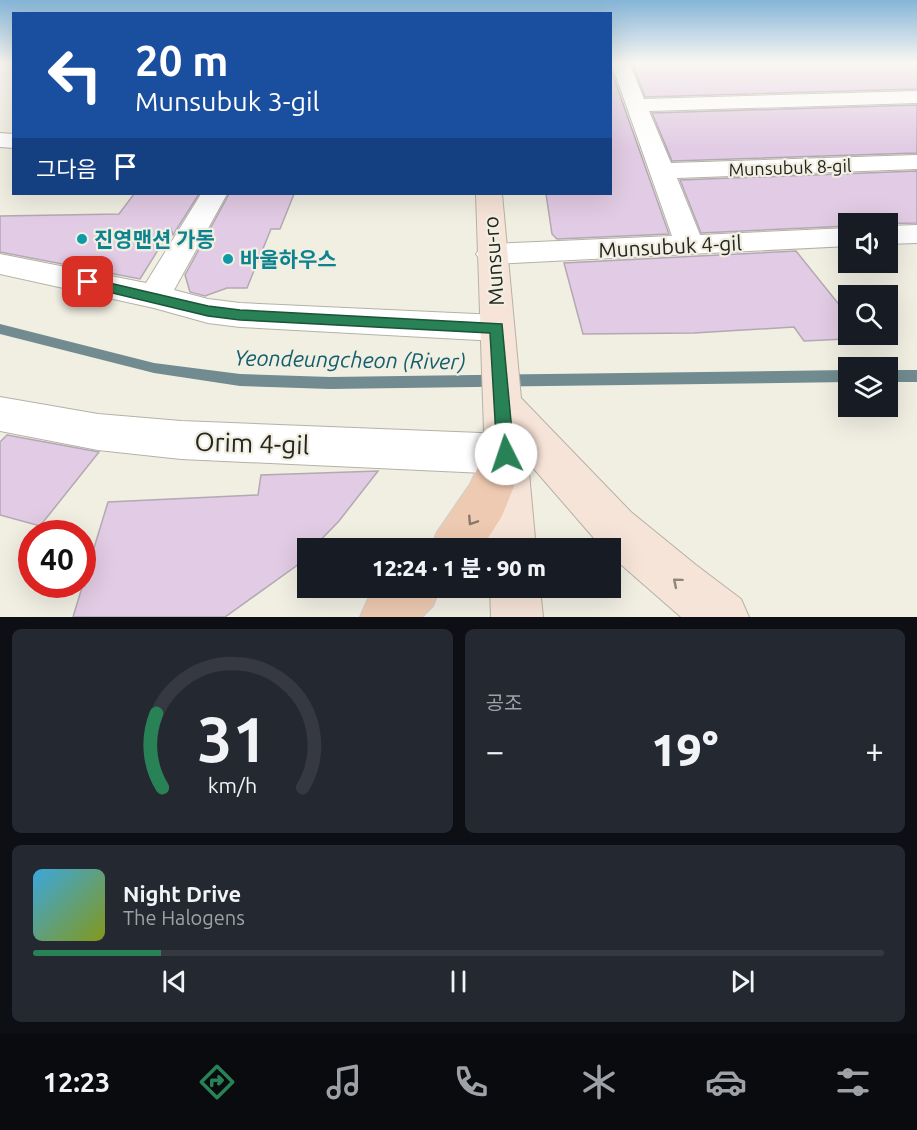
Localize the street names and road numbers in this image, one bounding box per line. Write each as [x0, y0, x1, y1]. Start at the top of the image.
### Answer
street label: Munsubuk 8-gil [728, 155, 852, 179]
street label: Munsu-ro [478, 215, 508, 307]
street label: Munsubuk 4-gil [598, 230, 742, 262]
street label: Orim 4-gil [194, 427, 310, 460]

